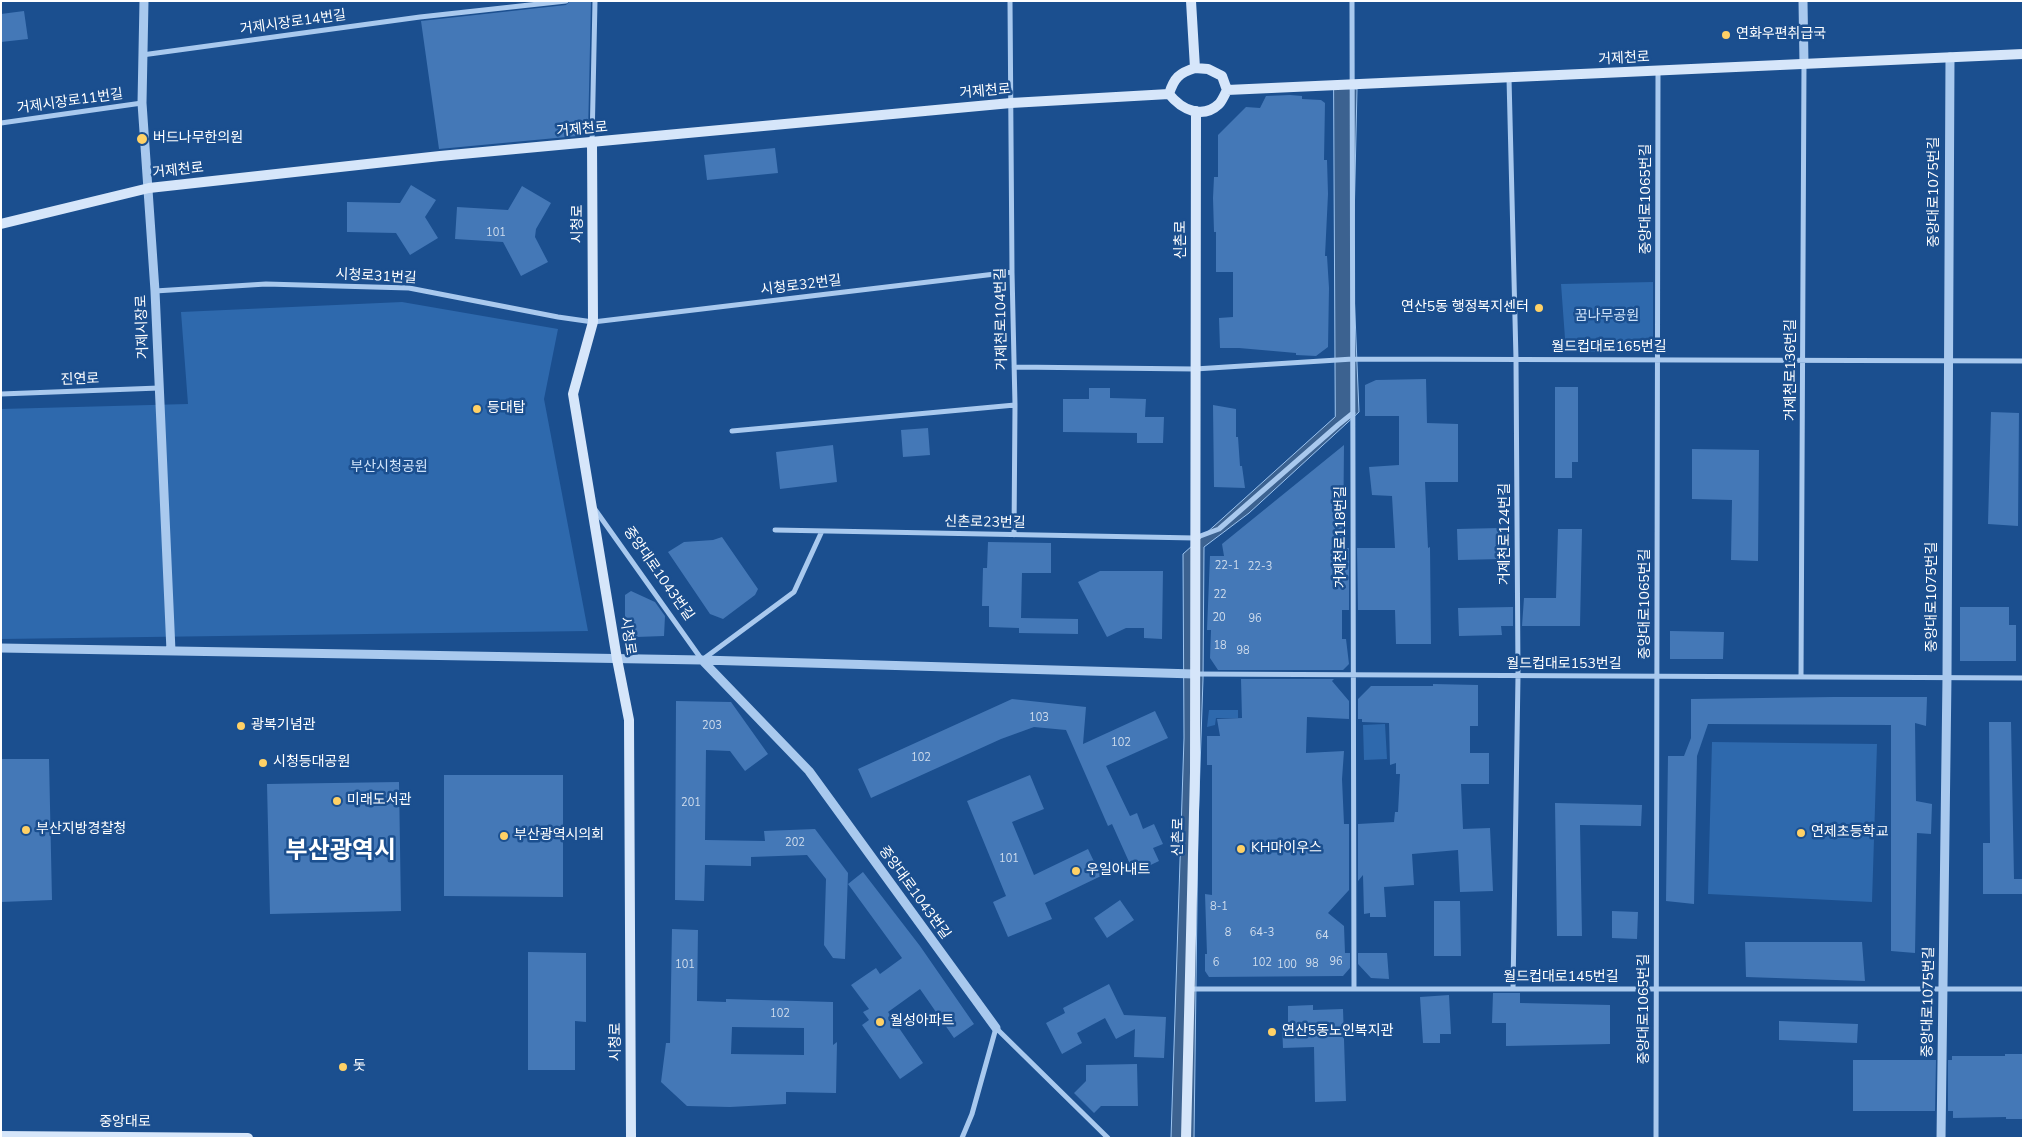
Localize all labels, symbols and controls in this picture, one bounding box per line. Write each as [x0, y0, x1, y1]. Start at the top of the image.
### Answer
street label: 거제시장로14번길 [239, 7, 347, 39]
place label: 연화우편취급국 [1736, 27, 1826, 43]
marker: 연화우편취급국 [1720, 29, 1732, 41]
street label: 거제천로 [1598, 49, 1650, 69]
street label: 거제천로 [959, 81, 1011, 103]
street label: 거제시장로11번길 [16, 86, 124, 118]
street label: 거제천로 [556, 119, 608, 141]
place label: 버드나무한의원 [153, 131, 243, 147]
marker: 버드나무한의원 [135, 132, 149, 146]
street label: 중앙대로1075번길 [1927, 137, 1943, 247]
street label: 중앙대로1065번길 [1639, 144, 1655, 254]
street label: 거제천로 [152, 160, 204, 182]
street label: 시청로 [571, 205, 587, 243]
street label: 신촌로 [1174, 221, 1190, 259]
house number: 101 [486, 226, 506, 240]
street label: 시청로31번길 [335, 266, 417, 288]
street label: 거제천로104번길 [993, 268, 1011, 370]
street label: 시청로32번길 [760, 273, 842, 299]
street label: 거제시장로 [133, 295, 153, 359]
place label: 연산5동 행정복지센터 [1401, 300, 1529, 316]
marker: 연산5동 행정복지센터 [1533, 302, 1545, 314]
park label: 꿈나무공원 [1575, 309, 1639, 325]
street label: 거제천로136번길 [1784, 319, 1800, 421]
street label: 월드컵대로165번길 [1551, 340, 1667, 356]
street label: 진연로 [60, 371, 100, 389]
place label: 등대탑 [487, 401, 526, 417]
marker: 등대탑 [471, 403, 483, 415]
park label: 부산시청공원 [350, 460, 428, 476]
street label: 거제천로124번길 [1498, 483, 1514, 585]
street label: 거제천로118번길 [1334, 486, 1350, 588]
street label: 신촌로23번길 [944, 514, 1026, 532]
street label: 중앙대로1043번길 [619, 524, 697, 624]
street label: 중앙대로1075번길 [1925, 542, 1941, 652]
street label: 중앙대로1065번길 [1638, 549, 1654, 659]
house number: 22-1 [1215, 559, 1239, 573]
house number: 22-3 [1248, 560, 1272, 574]
house number: 22 [1213, 588, 1227, 602]
house number: 20 [1212, 611, 1226, 625]
house number: 96 [1248, 612, 1262, 626]
street label: 시청로 [616, 616, 638, 656]
house number: 18 [1213, 639, 1227, 653]
house number: 98 [1236, 644, 1250, 658]
street label: 월드컵대로153번길 [1506, 657, 1622, 673]
house number: 103 [1029, 711, 1049, 725]
place label: 광복기념관 [251, 718, 315, 734]
house number: 203 [702, 719, 722, 733]
marker: 광복기념관 [235, 720, 247, 732]
house number: 102 [1111, 736, 1131, 750]
house number: 102 [911, 751, 931, 765]
place label: 시청등대공원 [273, 755, 350, 771]
marker: 시청등대공원 [257, 757, 269, 769]
place label: 미래도서관 [347, 793, 411, 809]
marker: 미래도서관 [331, 795, 343, 807]
house number: 201 [681, 796, 701, 810]
street label: 신촌로 [1170, 818, 1188, 856]
place label: 부산지방경찰청 [36, 822, 126, 838]
marker: 부산지방경찰청 [20, 824, 32, 836]
place label: 연제초등학교 [1811, 825, 1888, 841]
marker: 연제초등학교 [1795, 827, 1807, 839]
place label: 부산광역시의회 [514, 828, 604, 844]
marker: 부산광역시의회 [498, 830, 510, 842]
house number: 202 [785, 836, 805, 850]
district label: 부산광역시 [286, 838, 396, 866]
place label: KH마이우스 [1251, 841, 1322, 857]
street label: 중앙대로1043번길 [875, 843, 953, 943]
marker: KH마이우스 [1235, 843, 1247, 855]
house number: 101 [999, 852, 1019, 866]
place label: 우일아내트 [1086, 863, 1150, 879]
marker: 우일아내트 [1070, 865, 1082, 877]
house number: 8-1 [1210, 900, 1228, 914]
house number: 8 [1225, 926, 1231, 940]
house number: 64-3 [1250, 926, 1274, 940]
house number: 64 [1315, 929, 1329, 943]
street label: 중앙대로1075번길 [1920, 946, 1938, 1058]
street label: 중앙대로1065번길 [1637, 954, 1653, 1064]
house number: 96 [1329, 955, 1343, 969]
house number: 6 [1213, 956, 1219, 970]
house number: 102 [1252, 956, 1272, 970]
house number: 98 [1305, 957, 1319, 971]
house number: 101 [675, 958, 695, 972]
house number: 100 [1277, 958, 1297, 972]
street label: 월드컵대로145번길 [1503, 970, 1619, 986]
house number: 102 [770, 1007, 790, 1021]
place label: 월성아파트 [890, 1014, 954, 1030]
marker: 월성아파트 [874, 1016, 886, 1028]
street label: 시청로 [609, 1023, 625, 1061]
place label: 연산5동노인복지관 [1282, 1024, 1393, 1040]
marker: 연산5동노인복지관 [1266, 1026, 1278, 1038]
place label: 돗 [353, 1059, 366, 1075]
marker: 돗 [337, 1061, 349, 1073]
street label: 중앙대로 [99, 1115, 151, 1131]

